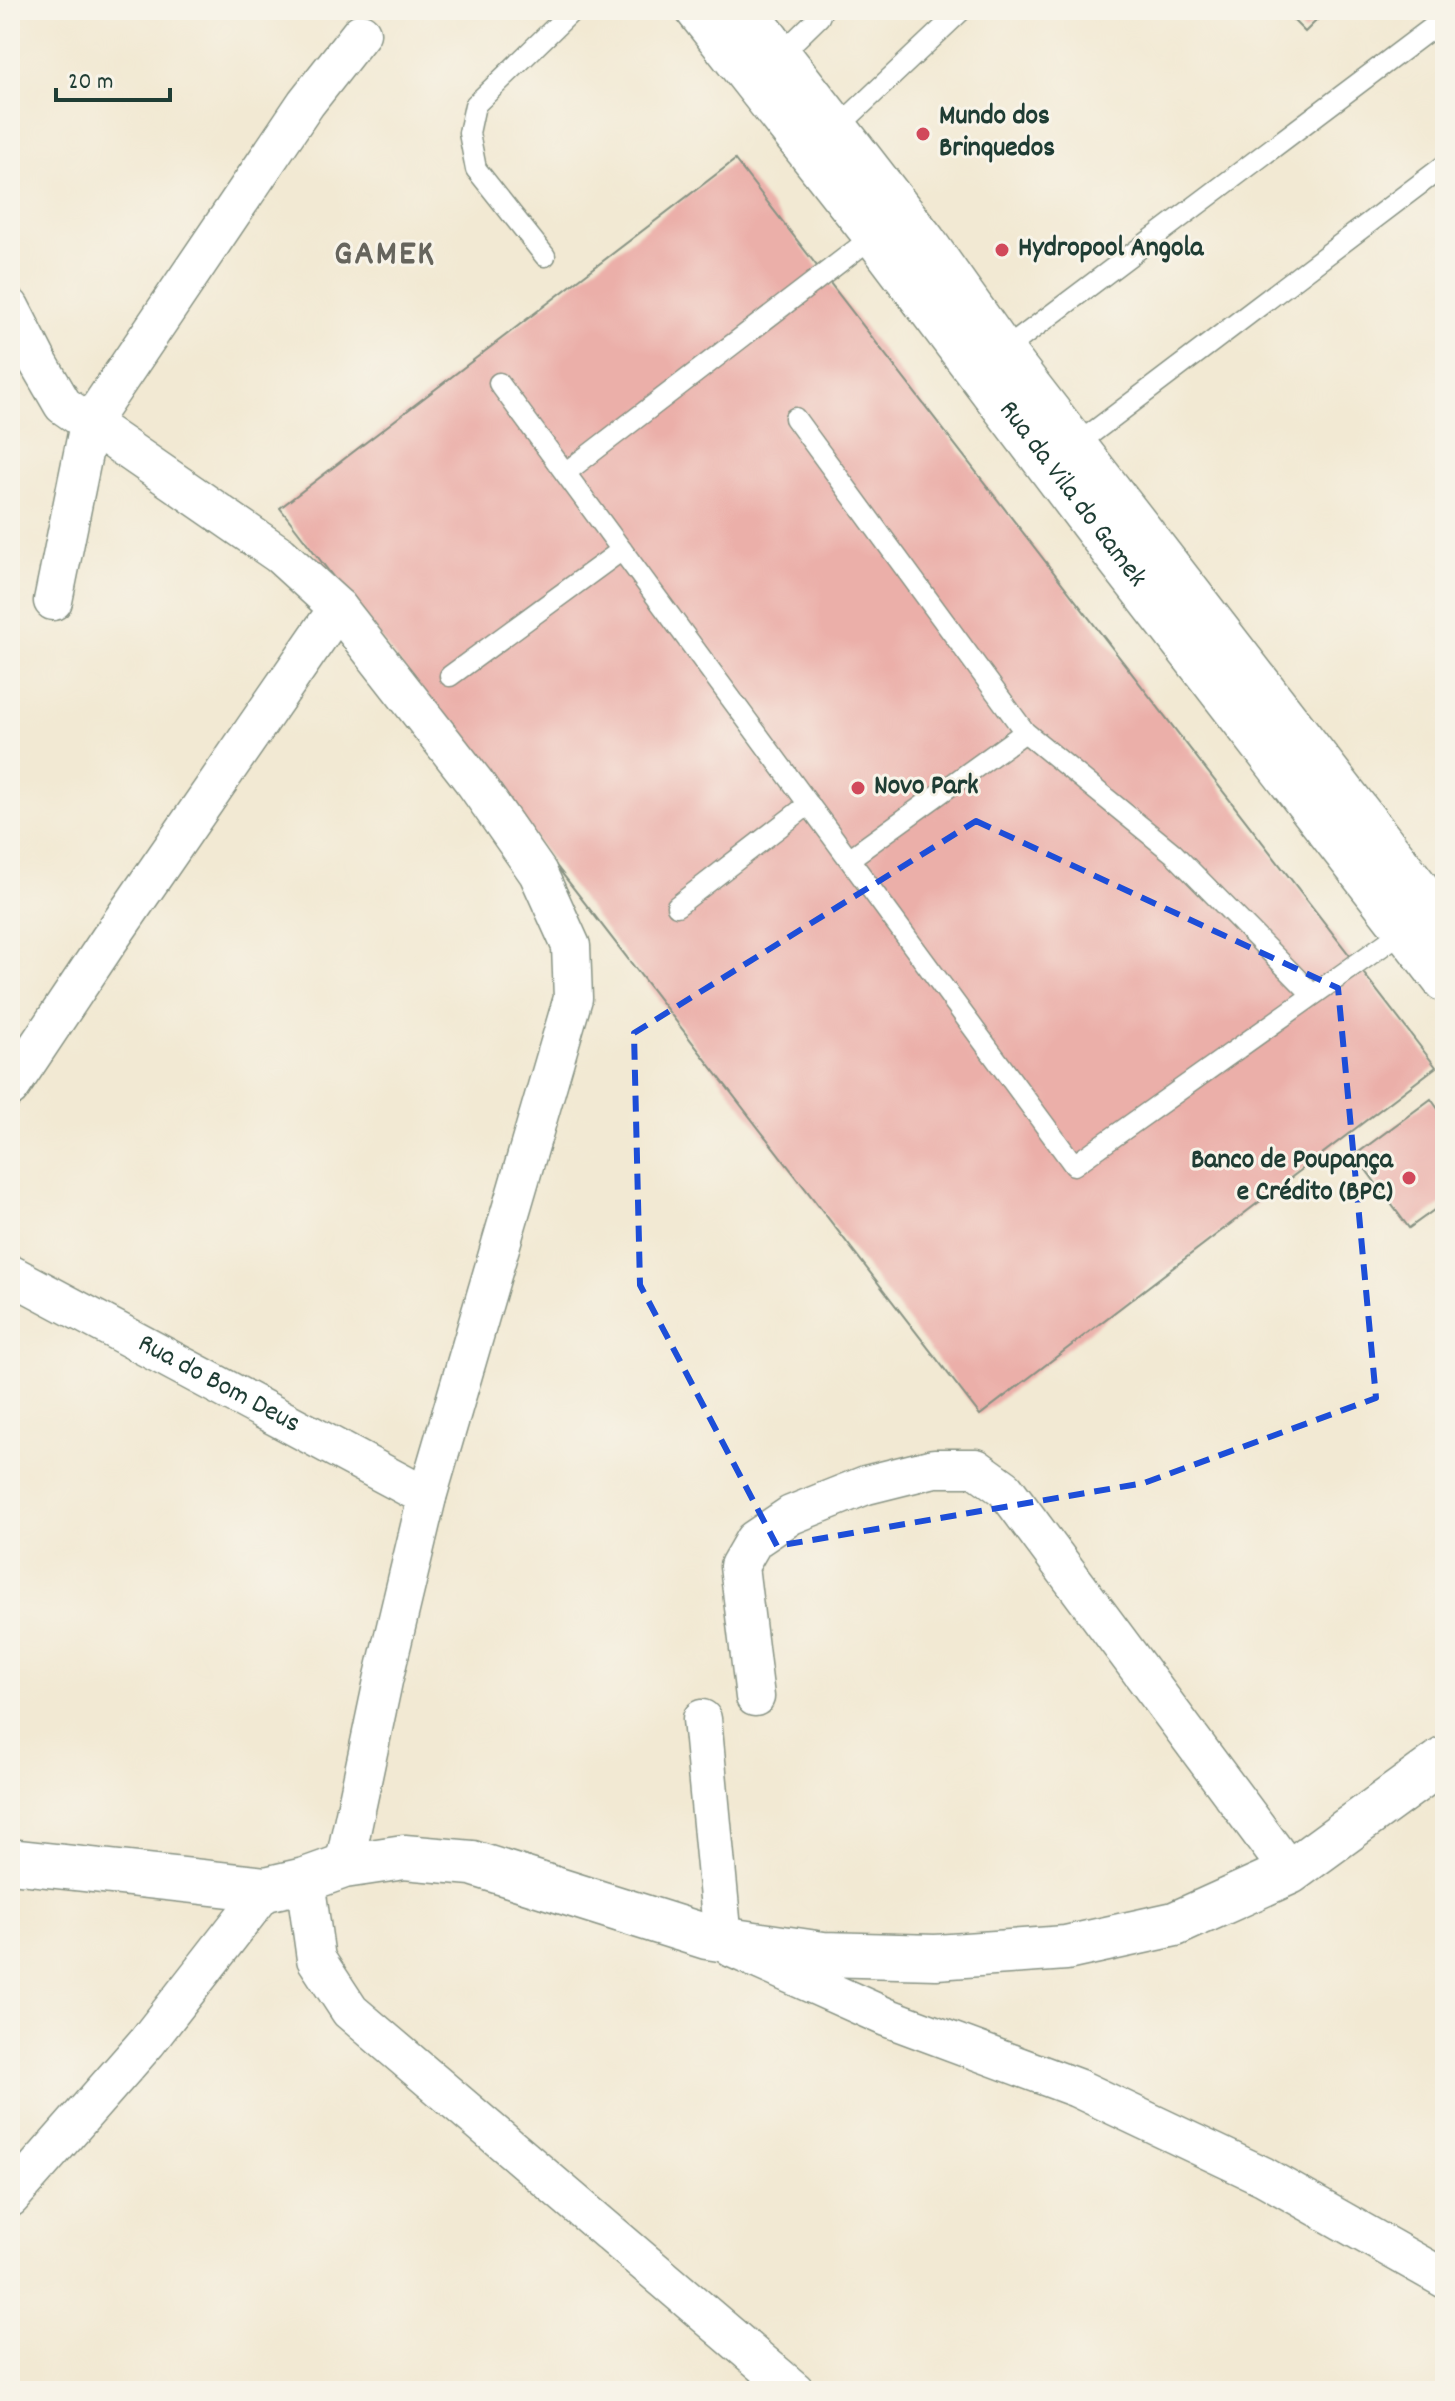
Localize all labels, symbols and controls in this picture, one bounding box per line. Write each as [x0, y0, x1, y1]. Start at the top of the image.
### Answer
scale bar [56, 52, 170, 102]
text: 20 m [68, 66, 114, 100]
place label: Mundo dos Brinquedos [939, 98, 1055, 170]
marker: Mundo dos Brinquedos [914, 125, 932, 143]
district label: GAMEK [334, 230, 436, 282]
place label: Hydropool Angola [1018, 230, 1204, 270]
marker: Hydropool Angola [993, 241, 1011, 259]
street label: Rua da Vila do Gamek [987, 393, 1155, 597]
place label: Novo Park [874, 768, 979, 808]
marker: Novo Park [849, 779, 867, 797]
place label: Banco de Poupança e Crédito (BPC) [1191, 1142, 1394, 1214]
marker: Banco de Poupança e Crédito (BPC) [1400, 1169, 1418, 1187]
street label: Rua do Bom Deus [130, 1325, 307, 1445]

